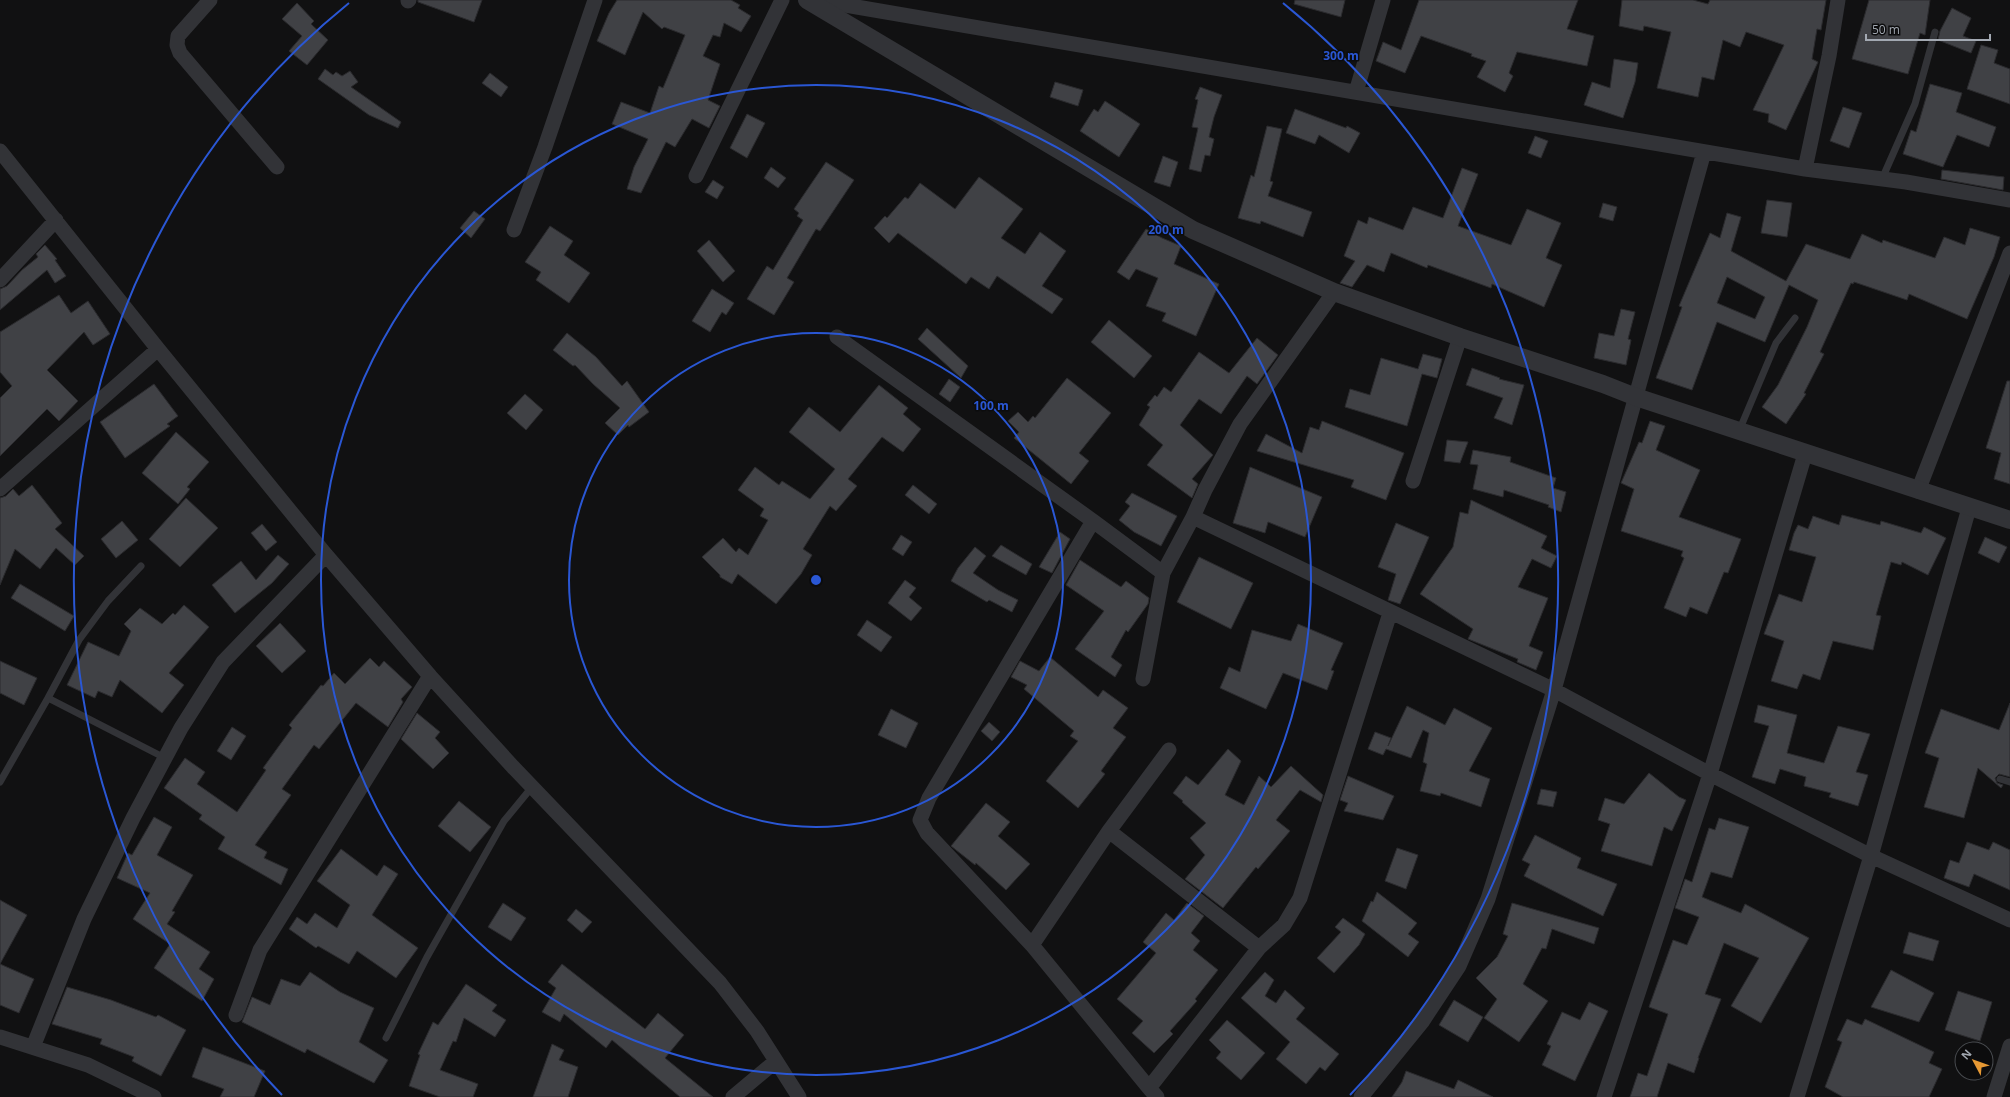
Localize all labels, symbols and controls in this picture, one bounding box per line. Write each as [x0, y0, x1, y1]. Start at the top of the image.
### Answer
scale bar [1866, 16, 1990, 42]
text: 50 m [1872, 21, 1900, 38]
text: 300 m [1323, 47, 1359, 64]
text: 200 m [1148, 221, 1184, 238]
text: 100 m [973, 397, 1009, 414]
centre of rings [809, 573, 823, 587]
north arrow [1954, 1041, 1994, 1081]
text: N [1957, 1046, 1975, 1062]

